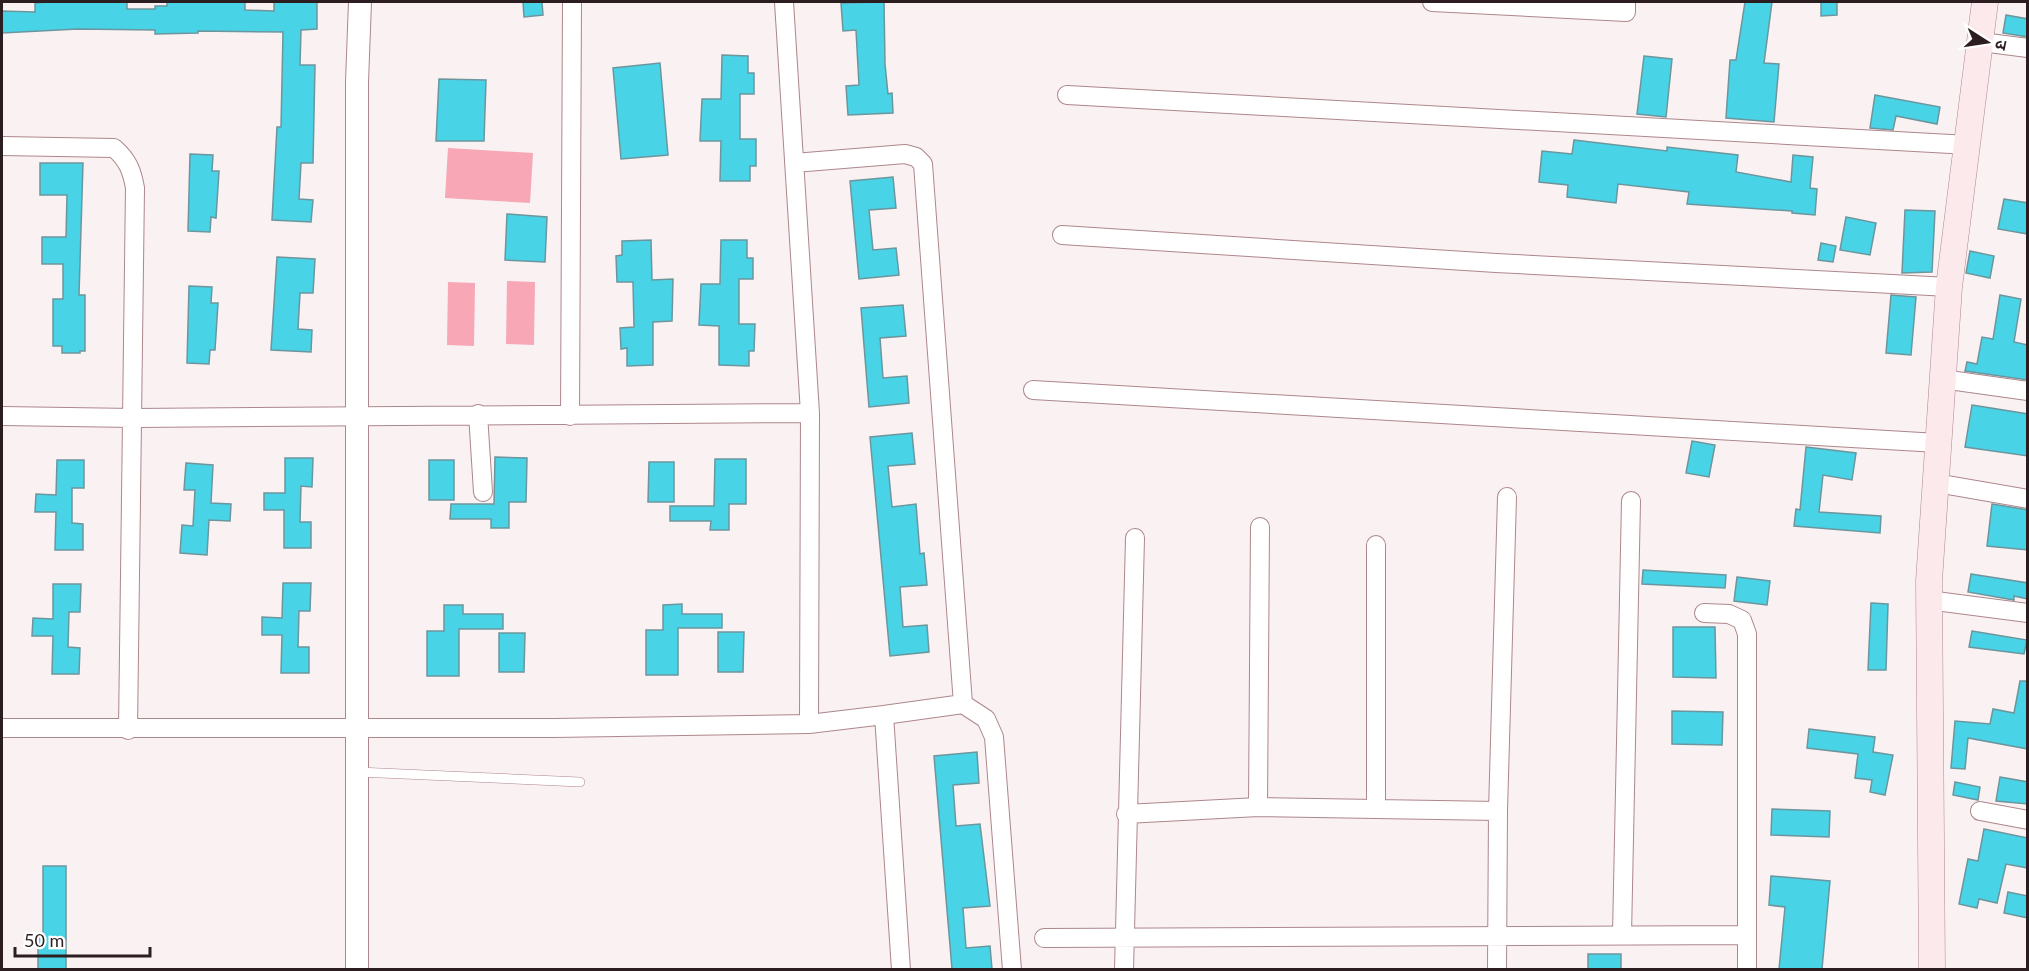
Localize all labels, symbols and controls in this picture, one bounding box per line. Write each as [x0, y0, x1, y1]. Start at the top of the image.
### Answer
north arrow [1957, 12, 2017, 72]
text: उ [1992, 39, 2012, 52]
scale bar [15, 920, 150, 958]
text: 50 m [24, 929, 64, 951]

